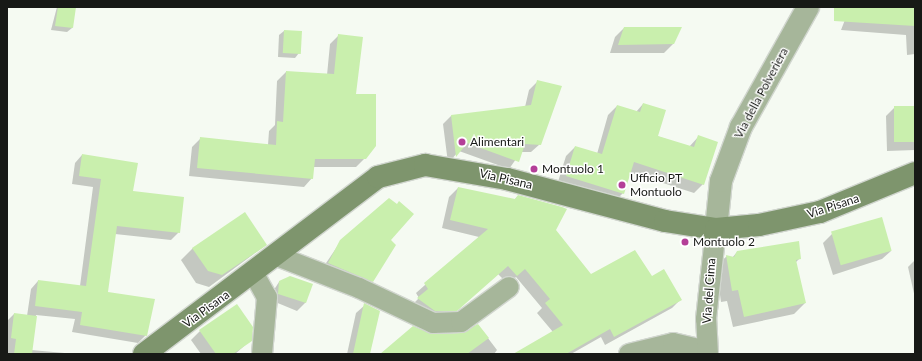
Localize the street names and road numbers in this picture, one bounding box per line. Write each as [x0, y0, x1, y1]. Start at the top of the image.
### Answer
street label: Via della Polveriera [731, 45, 791, 141]
street label: Via Pisana [478, 166, 534, 192]
street label: Via Pisana [805, 191, 861, 221]
street label: Via del Cima [700, 258, 718, 324]
street label: Via Pisana [180, 287, 232, 331]

